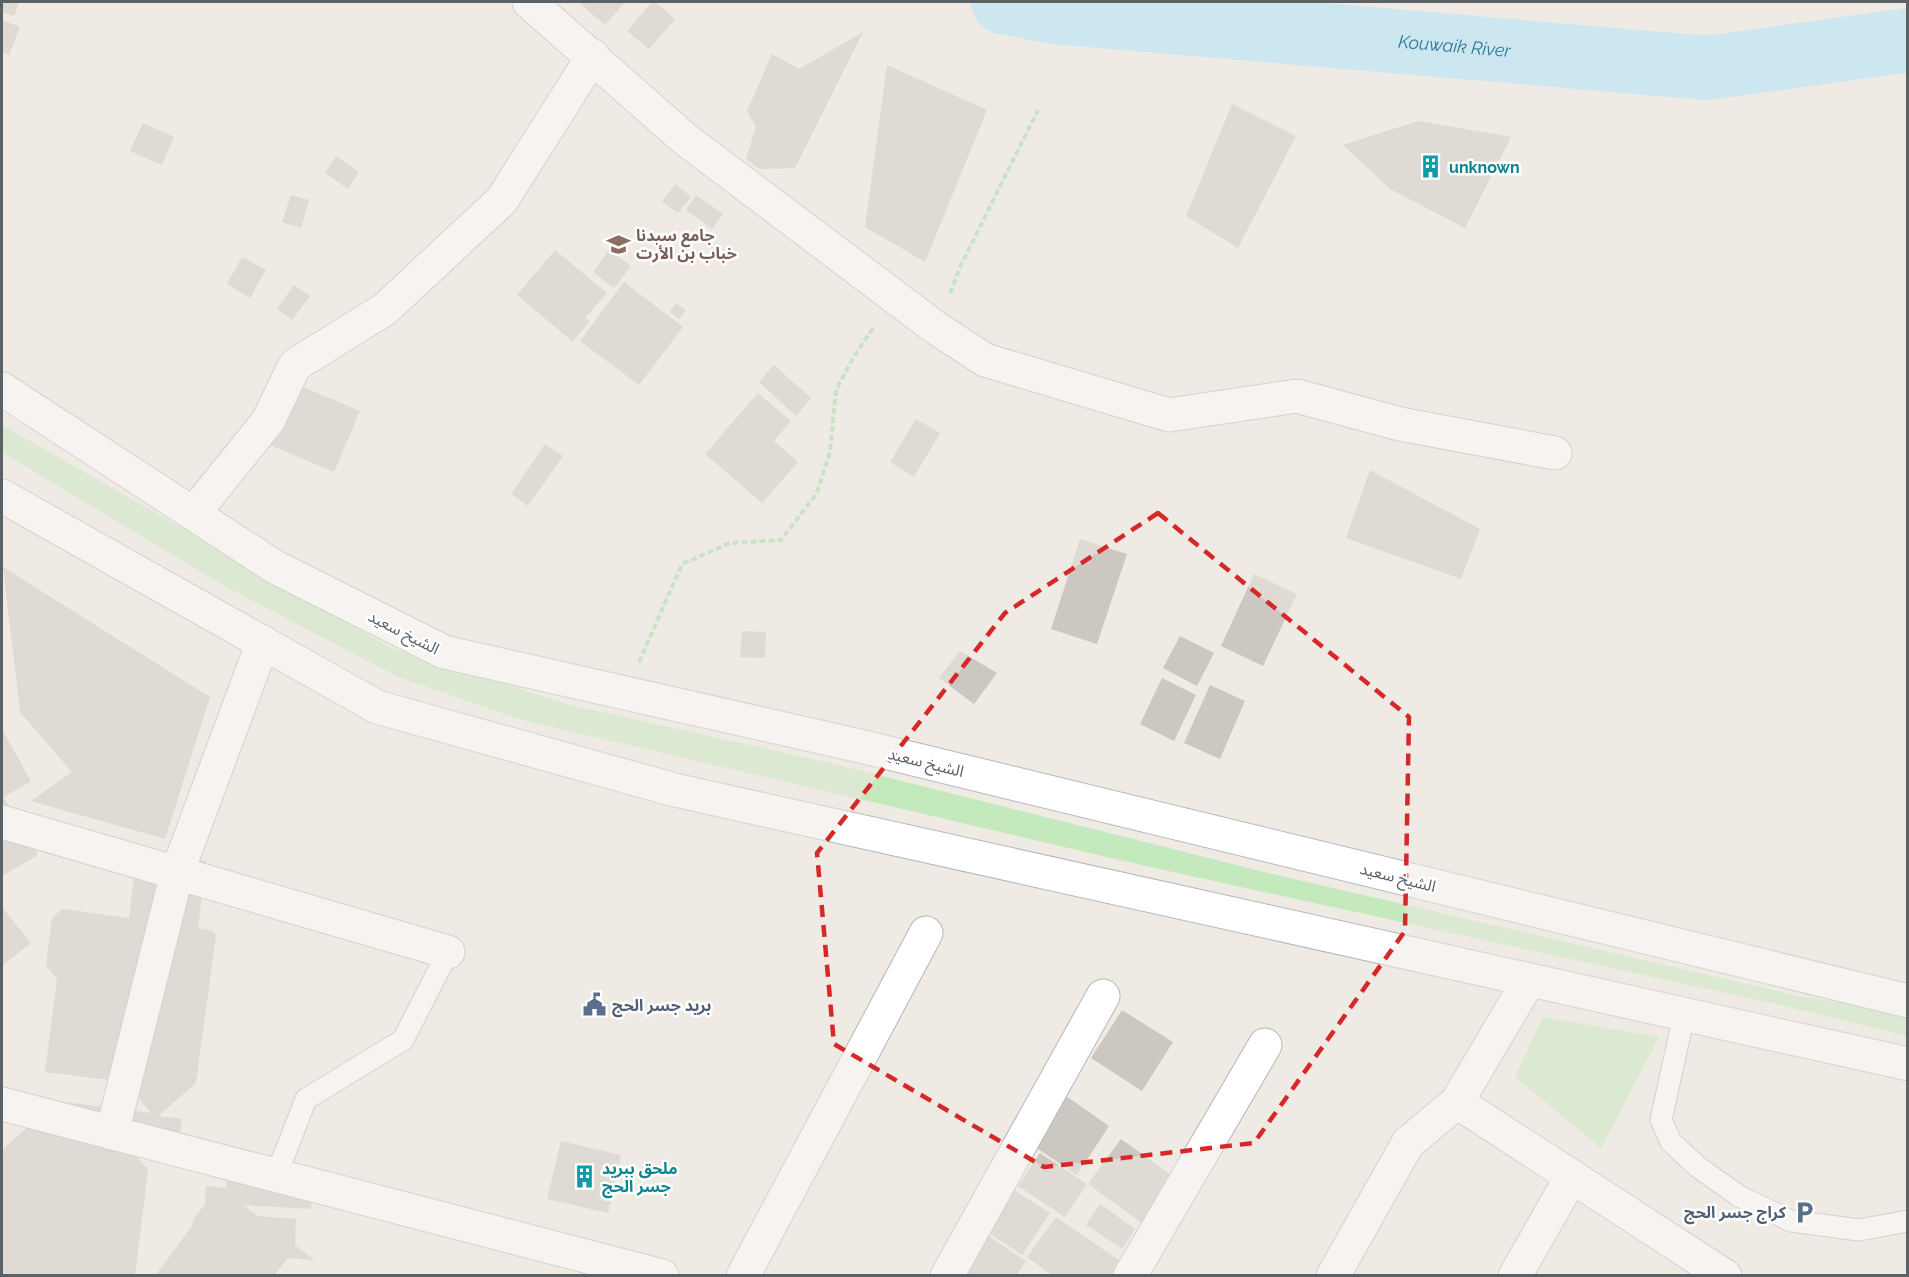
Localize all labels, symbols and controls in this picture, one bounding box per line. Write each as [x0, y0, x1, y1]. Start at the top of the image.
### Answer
water label: Kouwaik River [1397, 31, 1513, 61]
building icon: unknown [1418, 154, 1444, 180]
place label: unknown [1449, 158, 1520, 177]
place label: جامع سيدنا خباب بن الأرت [636, 226, 737, 263]
school or university icon: جامع سيدنا خباب بن الأرت [605, 231, 631, 257]
street label: الشيخ سعيد [364, 606, 443, 661]
street label: الشيخ سعيد [885, 744, 966, 784]
street label: الشيخ سعيد [1357, 859, 1438, 899]
public building icon: بريد جسر الحج [581, 992, 607, 1018]
place label: بريد جسر الحج [612, 996, 711, 1018]
place label: ملحق ببريد جسر الحج [602, 1159, 678, 1199]
building icon: ملحق ببريد جسر الحج [571, 1164, 597, 1190]
parking icon: كراج جسر الحج [1791, 1199, 1817, 1225]
place label: كراج جسر الحج [1684, 1203, 1787, 1225]

